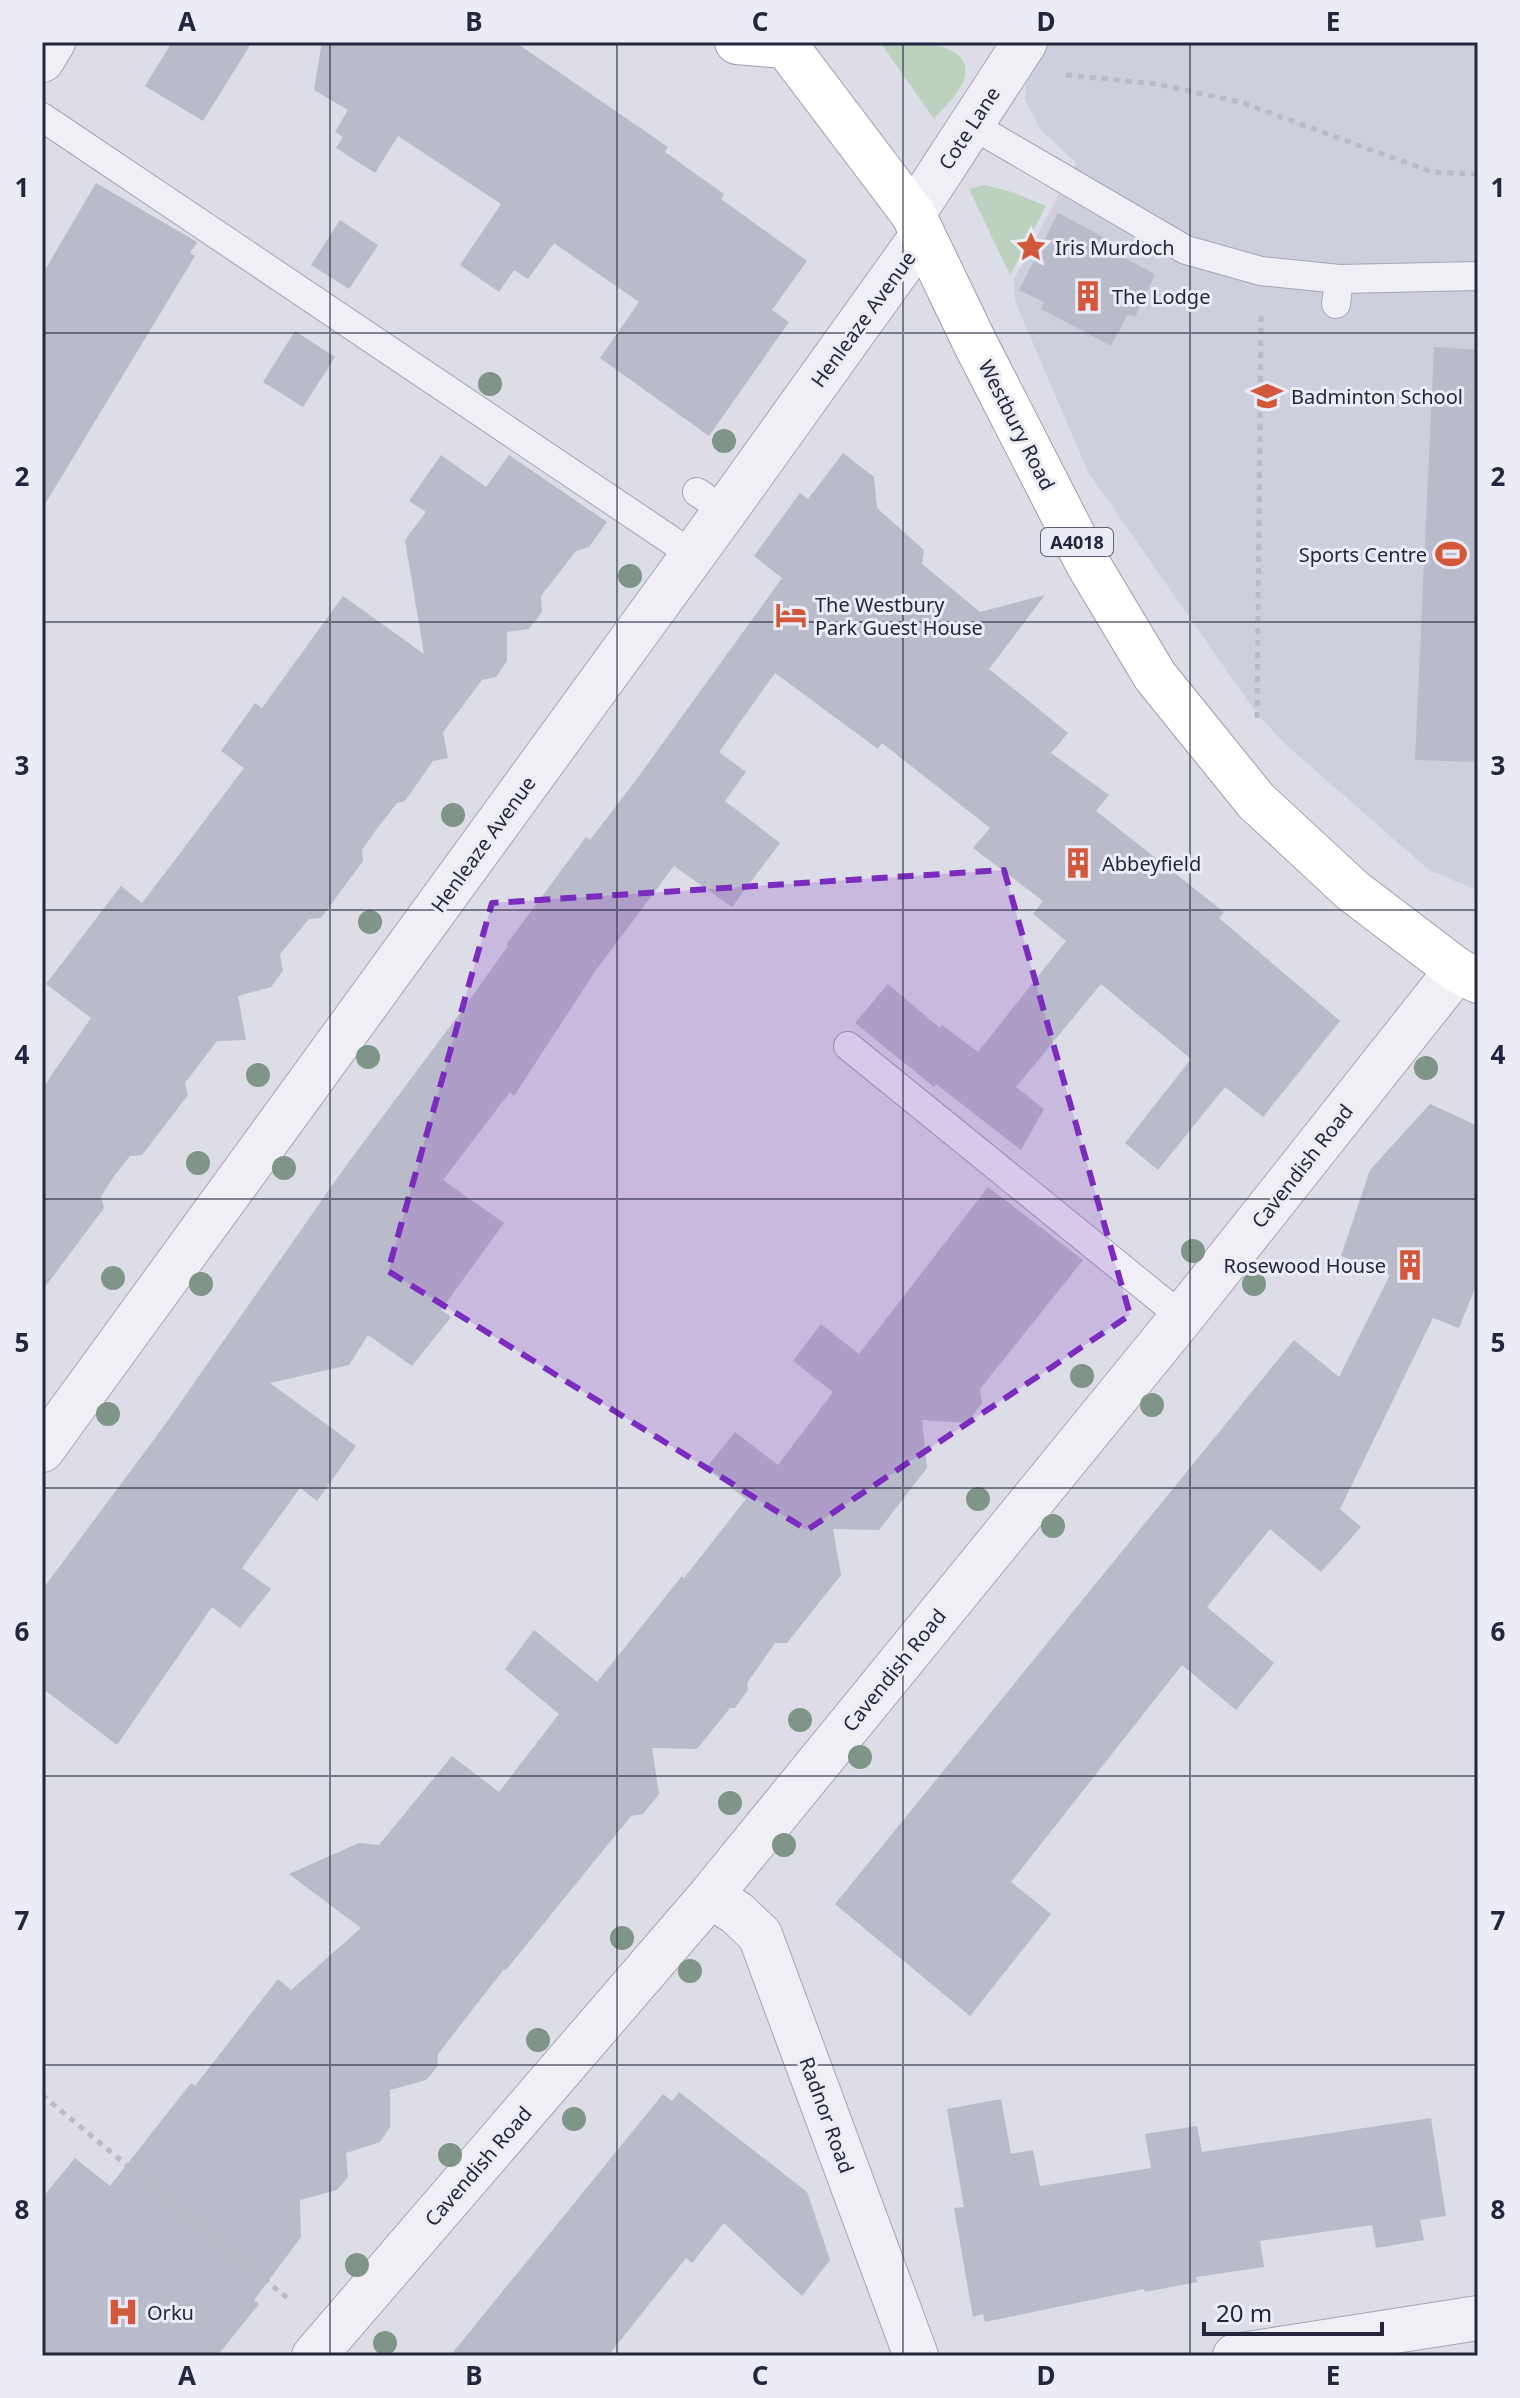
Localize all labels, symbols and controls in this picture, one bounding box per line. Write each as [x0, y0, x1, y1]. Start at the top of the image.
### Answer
text: A [178, 3, 196, 39]
text: B [465, 3, 483, 39]
text: C [752, 3, 768, 39]
text: D [1036, 3, 1056, 39]
text: E [1326, 3, 1340, 39]
street label: Cote Lane [932, 81, 1006, 175]
text: 1 [15, 169, 29, 205]
text: 1 [1491, 169, 1505, 205]
place icon: Iris Murdoch [1014, 230, 1048, 264]
place label: Iris Murdoch [1055, 234, 1175, 261]
street label: Henleaze Avenue [804, 245, 922, 393]
building icon: The Lodge [1071, 279, 1105, 313]
place label: The Lodge [1112, 283, 1210, 310]
street label: Westbury Road [973, 355, 1061, 495]
school or university icon: Badminton School [1250, 379, 1284, 413]
place label: Badminton School [1291, 383, 1463, 410]
text: 2 [15, 458, 30, 494]
text: 2 [1491, 458, 1506, 494]
road number: A4018 [1041, 528, 1113, 556]
sports icon: Sports Centre [1434, 537, 1468, 571]
place label: Sports Centre [1299, 541, 1427, 568]
place label: The Westbury Park Guest House [815, 591, 983, 641]
hotel icon: The Westbury Park Guest House [774, 598, 808, 632]
text: 3 [15, 747, 29, 783]
text: 3 [1491, 747, 1505, 783]
street label: Henleaze Avenue [424, 770, 542, 918]
building icon: Abbeyfield [1061, 846, 1095, 880]
place label: Abbeyfield [1102, 850, 1201, 877]
text: 4 [15, 1036, 30, 1072]
text: 4 [1491, 1036, 1506, 1072]
street label: Cavendish Road [1245, 1098, 1359, 1234]
building icon: Rosewood House [1393, 1248, 1427, 1282]
place label: Rosewood House [1223, 1252, 1386, 1279]
text: 5 [15, 1324, 29, 1360]
text: 5 [1491, 1324, 1505, 1360]
street label: Cavendish Road [836, 1603, 952, 1737]
text: 6 [15, 1613, 30, 1649]
text: 6 [1491, 1613, 1506, 1649]
text: 7 [15, 1902, 30, 1938]
text: 7 [1491, 1902, 1506, 1938]
street label: Radnor Road [793, 2053, 861, 2177]
street label: Cavendish Road [418, 2100, 538, 2232]
text: 8 [15, 2191, 29, 2227]
text: 8 [1491, 2191, 1505, 2227]
scale bar [1204, 2286, 1382, 2336]
hospital icon: Orku [106, 2295, 140, 2329]
text: 20 m [1216, 2296, 1272, 2329]
place label: Orku [147, 2299, 194, 2326]
text: A [178, 2357, 196, 2393]
text: B [465, 2357, 483, 2393]
text: C [752, 2357, 768, 2393]
text: D [1036, 2357, 1056, 2393]
text: E [1326, 2357, 1340, 2393]

